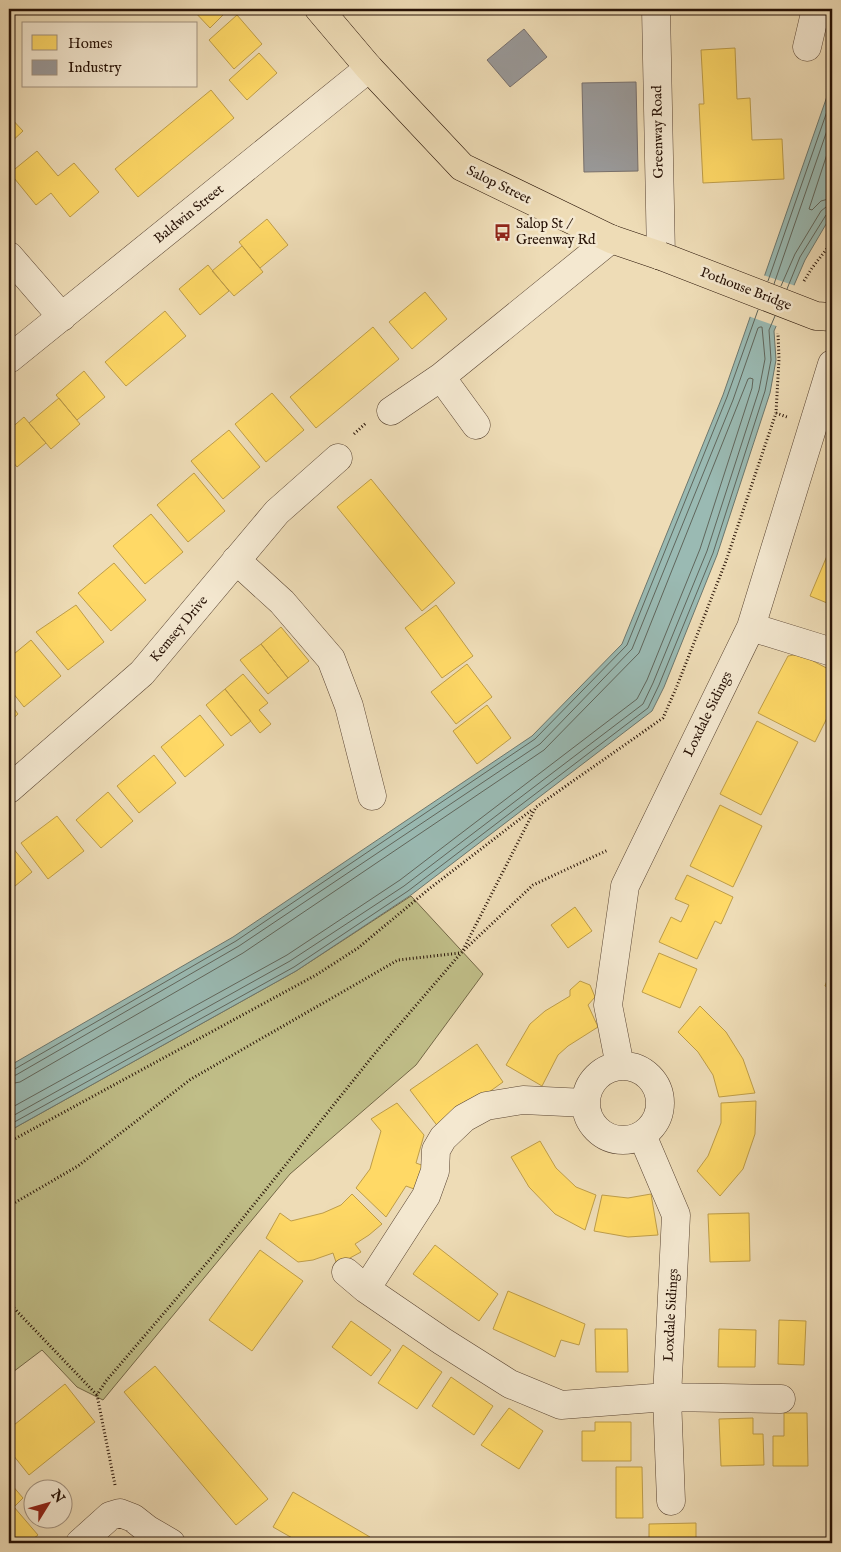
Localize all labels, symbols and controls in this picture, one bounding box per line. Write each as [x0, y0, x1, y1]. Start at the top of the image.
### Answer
legend [22, 22, 198, 88]
text: Homes [68, 34, 112, 53]
text: Industry [68, 58, 122, 77]
street label: Greenway Road [648, 85, 668, 179]
street label: Salop Street [464, 162, 535, 209]
street label: Baldwin Street [150, 180, 228, 248]
place label: Salop St / Greenway Rd [516, 215, 596, 249]
bus stop icon: Salop St / Greenway Rd [492, 222, 512, 242]
street label: Pothouse Bridge [698, 263, 795, 315]
street label: Kemsey Drive [146, 592, 212, 666]
street label: Loxdale Sidings [680, 668, 737, 760]
street label: Loxdale Sidings [660, 1268, 682, 1362]
north arrow [22, 1480, 72, 1530]
text: N [46, 1486, 68, 1507]

